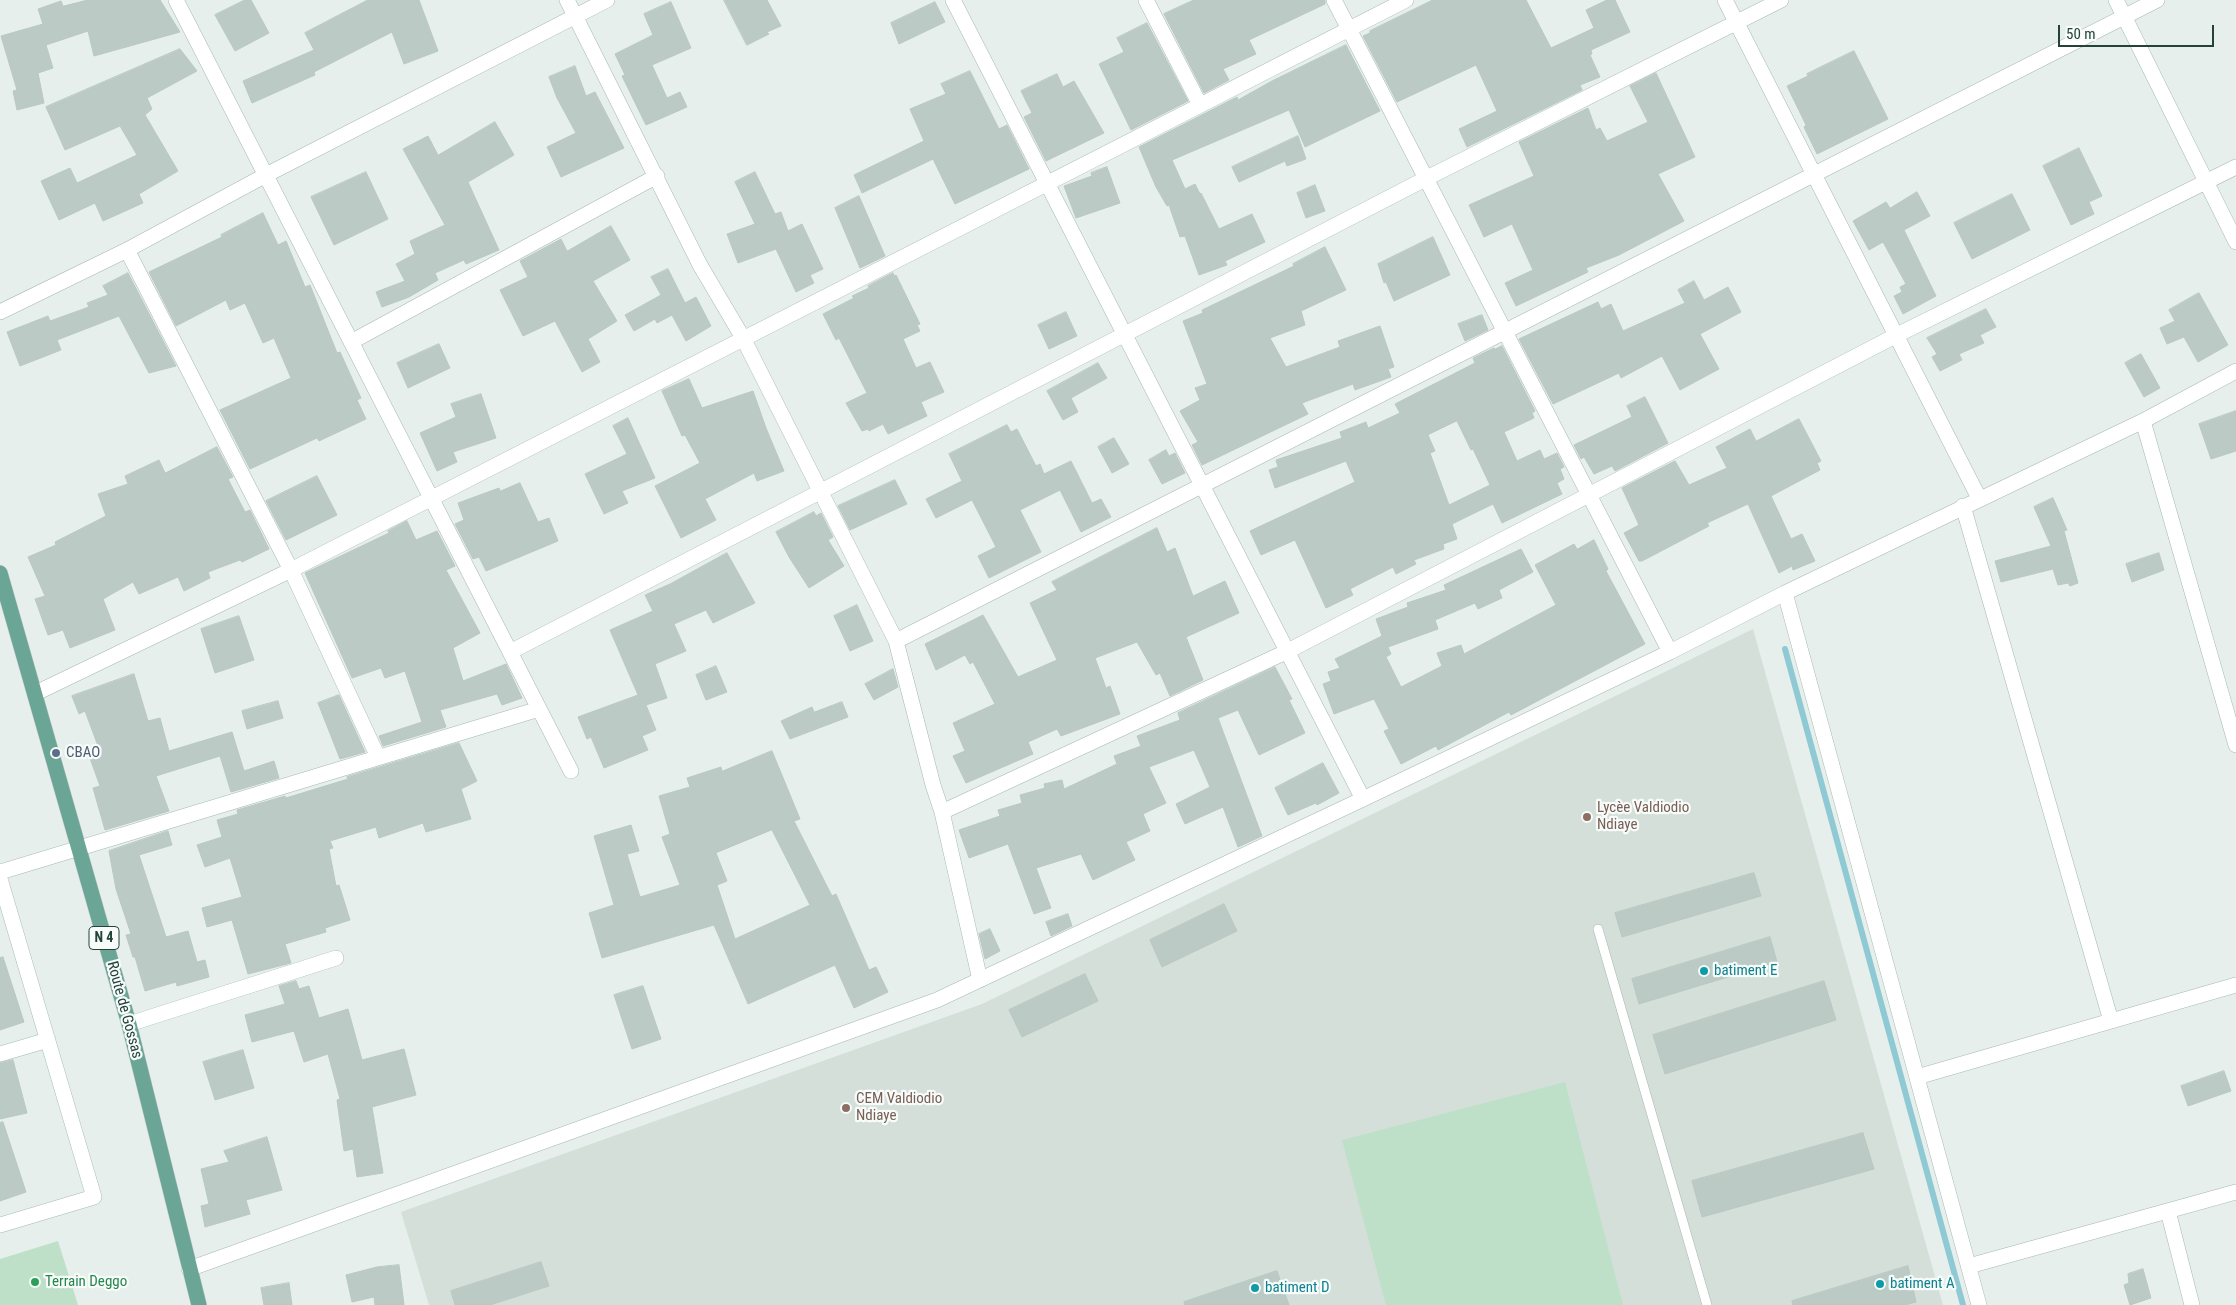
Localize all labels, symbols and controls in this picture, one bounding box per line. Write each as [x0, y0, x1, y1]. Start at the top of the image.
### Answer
scale bar [2061, 15, 2217, 47]
text: 50 m [2066, 25, 2096, 43]
place label: CBAO [66, 744, 100, 762]
marker: CBAO [50, 747, 62, 759]
place label: Lycèe Valdiodio Ndiaye [1597, 799, 1689, 834]
marker: Lycèe Valdiodio Ndiaye [1581, 811, 1593, 823]
road number: N 4 [89, 926, 119, 950]
street label: Route de Gossas [102, 960, 146, 1060]
place label: batiment E [1714, 962, 1777, 980]
marker: batiment E [1698, 965, 1710, 977]
place label: CEM Valdiodio Ndiaye [856, 1090, 942, 1125]
marker: CEM Valdiodio Ndiaye [840, 1102, 852, 1114]
place label: Terrain Deggo [45, 1273, 127, 1291]
place label: batiment A [1890, 1275, 1955, 1293]
marker: Terrain Deggo [29, 1276, 41, 1288]
marker: batiment A [1874, 1278, 1886, 1290]
place label: batiment D [1265, 1279, 1329, 1297]
marker: batiment D [1249, 1282, 1261, 1294]

